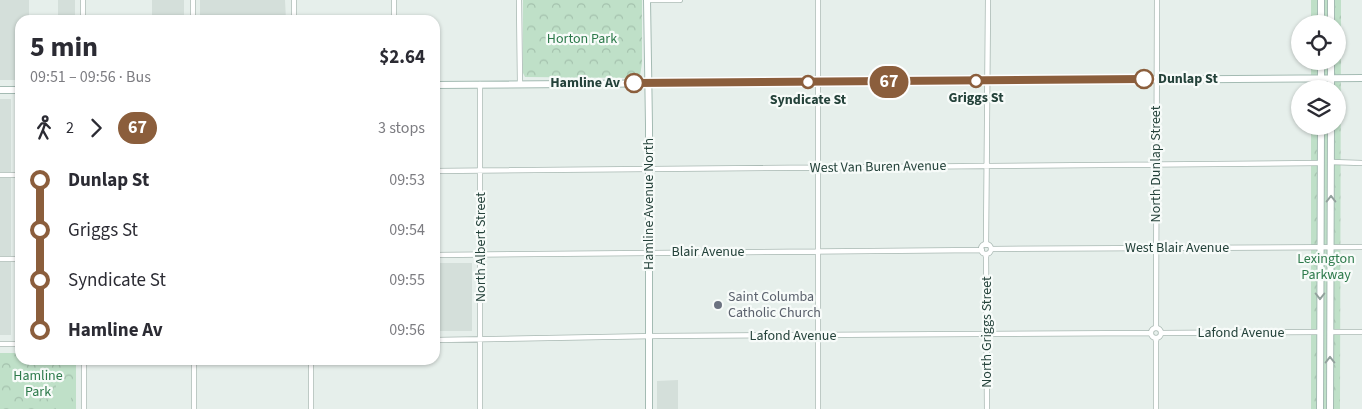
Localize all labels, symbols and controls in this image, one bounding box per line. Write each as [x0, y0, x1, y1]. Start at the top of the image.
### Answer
map controls [1291, 15, 1346, 135]
button: locate [1291, 15, 1346, 70]
text: 5 min [30, 27, 98, 67]
park label: Horton Park [547, 29, 617, 49]
text: $2.64 [379, 44, 425, 71]
text: 09:51 – 09:56 · Bus [30, 66, 151, 88]
line badge: 67 [866, 66, 912, 98]
text: 67 [879, 69, 899, 94]
marker: Dunlap St [1134, 69, 1154, 89]
place label: Dunlap St [1158, 69, 1218, 89]
place label: Hamline Av [550, 73, 621, 93]
marker: Hamline Av [624, 73, 644, 93]
marker: Griggs St [969, 74, 983, 88]
marker: Syndicate St [801, 75, 815, 89]
button: layers [1291, 80, 1346, 135]
place label: Griggs St [948, 88, 1004, 108]
place label: Syndicate St [770, 90, 847, 110]
street label: North Dunlap Street [1146, 105, 1166, 222]
icon: walk [30, 114, 58, 142]
icon: forward [82, 114, 110, 142]
text: 67 [128, 115, 147, 140]
text: 2 [66, 117, 74, 139]
text: 3 stops [378, 117, 425, 139]
street label: Hamline Avenue North [639, 138, 659, 270]
street label: West Van Buren Avenue [810, 156, 947, 178]
text: Dunlap St [68, 167, 149, 194]
text: 09:53 [389, 169, 425, 191]
street label: North Albert Street [471, 192, 491, 302]
one-way arrow [1326, 194, 1336, 202]
text: Griggs St [68, 217, 138, 244]
text: 09:54 [389, 219, 425, 241]
street label: West Blair Avenue [1125, 238, 1229, 258]
street label: Blair Avenue [671, 242, 745, 262]
park label: Lexington Parkway [1297, 249, 1355, 285]
text: Syndicate St [68, 267, 166, 294]
text: 09:55 [389, 269, 425, 291]
street label: North Griggs Street [977, 276, 997, 388]
place label: Saint Columba Catholic Church [728, 287, 821, 323]
one-way arrow [1315, 292, 1325, 300]
marker: Saint Columba Catholic Church [712, 299, 724, 311]
text: Hamline Av [68, 317, 163, 344]
text: 09:56 [389, 319, 425, 341]
street label: Lafond Avenue [1198, 323, 1284, 343]
street label: Lafond Avenue [750, 326, 836, 346]
one-way arrow [1325, 356, 1335, 364]
park label: Hamline Park [13, 366, 63, 402]

